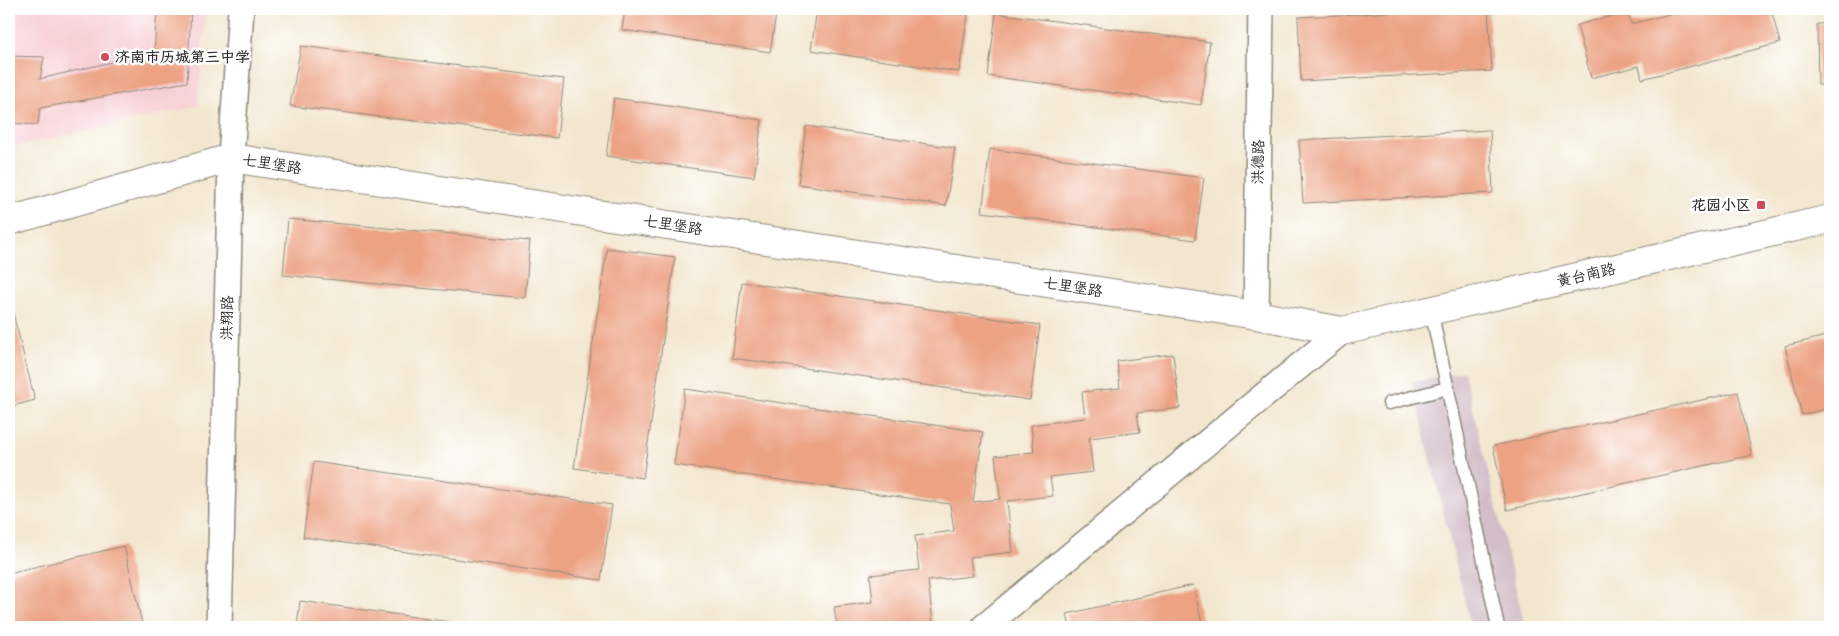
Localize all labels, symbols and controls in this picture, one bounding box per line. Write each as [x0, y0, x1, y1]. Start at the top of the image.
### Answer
place label: 济南市历城第三中学 [115, 46, 250, 67]
marker: 济南市历城第三中学 [99, 51, 111, 63]
street label: 洪德路 [1247, 139, 1268, 185]
street label: 七里堡路 [241, 148, 303, 179]
place label: 花园小区 [1691, 194, 1751, 215]
marker: 花园小区 [1755, 199, 1767, 211]
street label: 七里堡路 [642, 209, 704, 240]
street label: 黄台南路 [1554, 258, 1617, 291]
street label: 七里堡路 [1042, 271, 1104, 302]
street label: 洪翔路 [216, 295, 237, 341]

